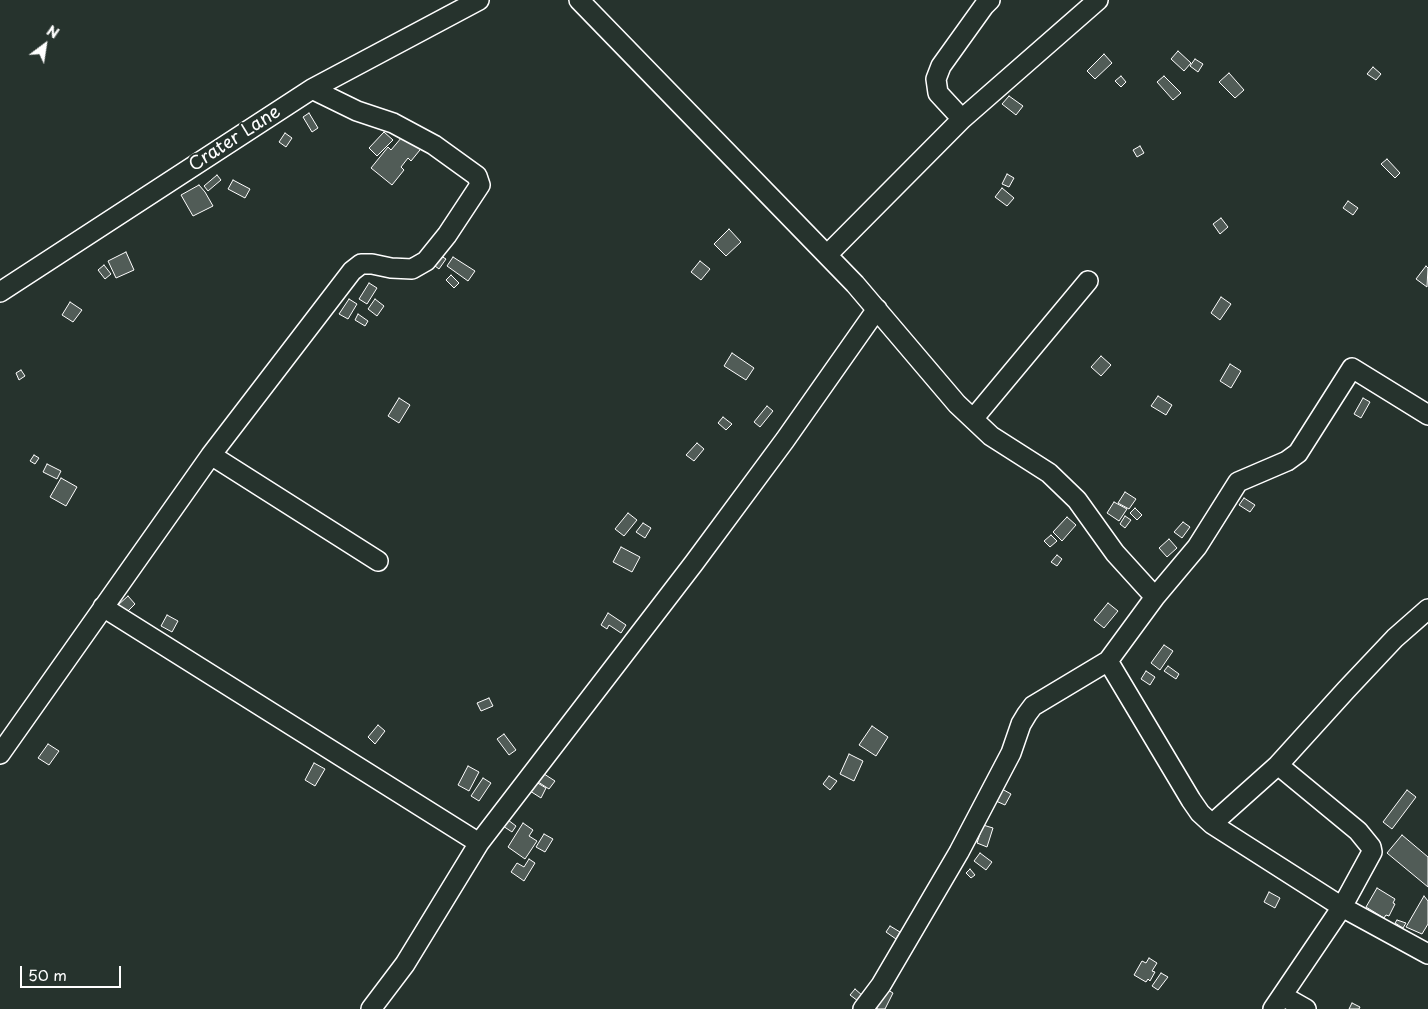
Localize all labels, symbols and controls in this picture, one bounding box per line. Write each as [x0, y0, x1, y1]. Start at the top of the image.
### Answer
north arrow [20, 20, 70, 70]
text: N [43, 20, 63, 44]
street label: Crater Lane [185, 101, 285, 177]
scale bar [22, 956, 124, 988]
text: 50 m [28, 963, 67, 986]

